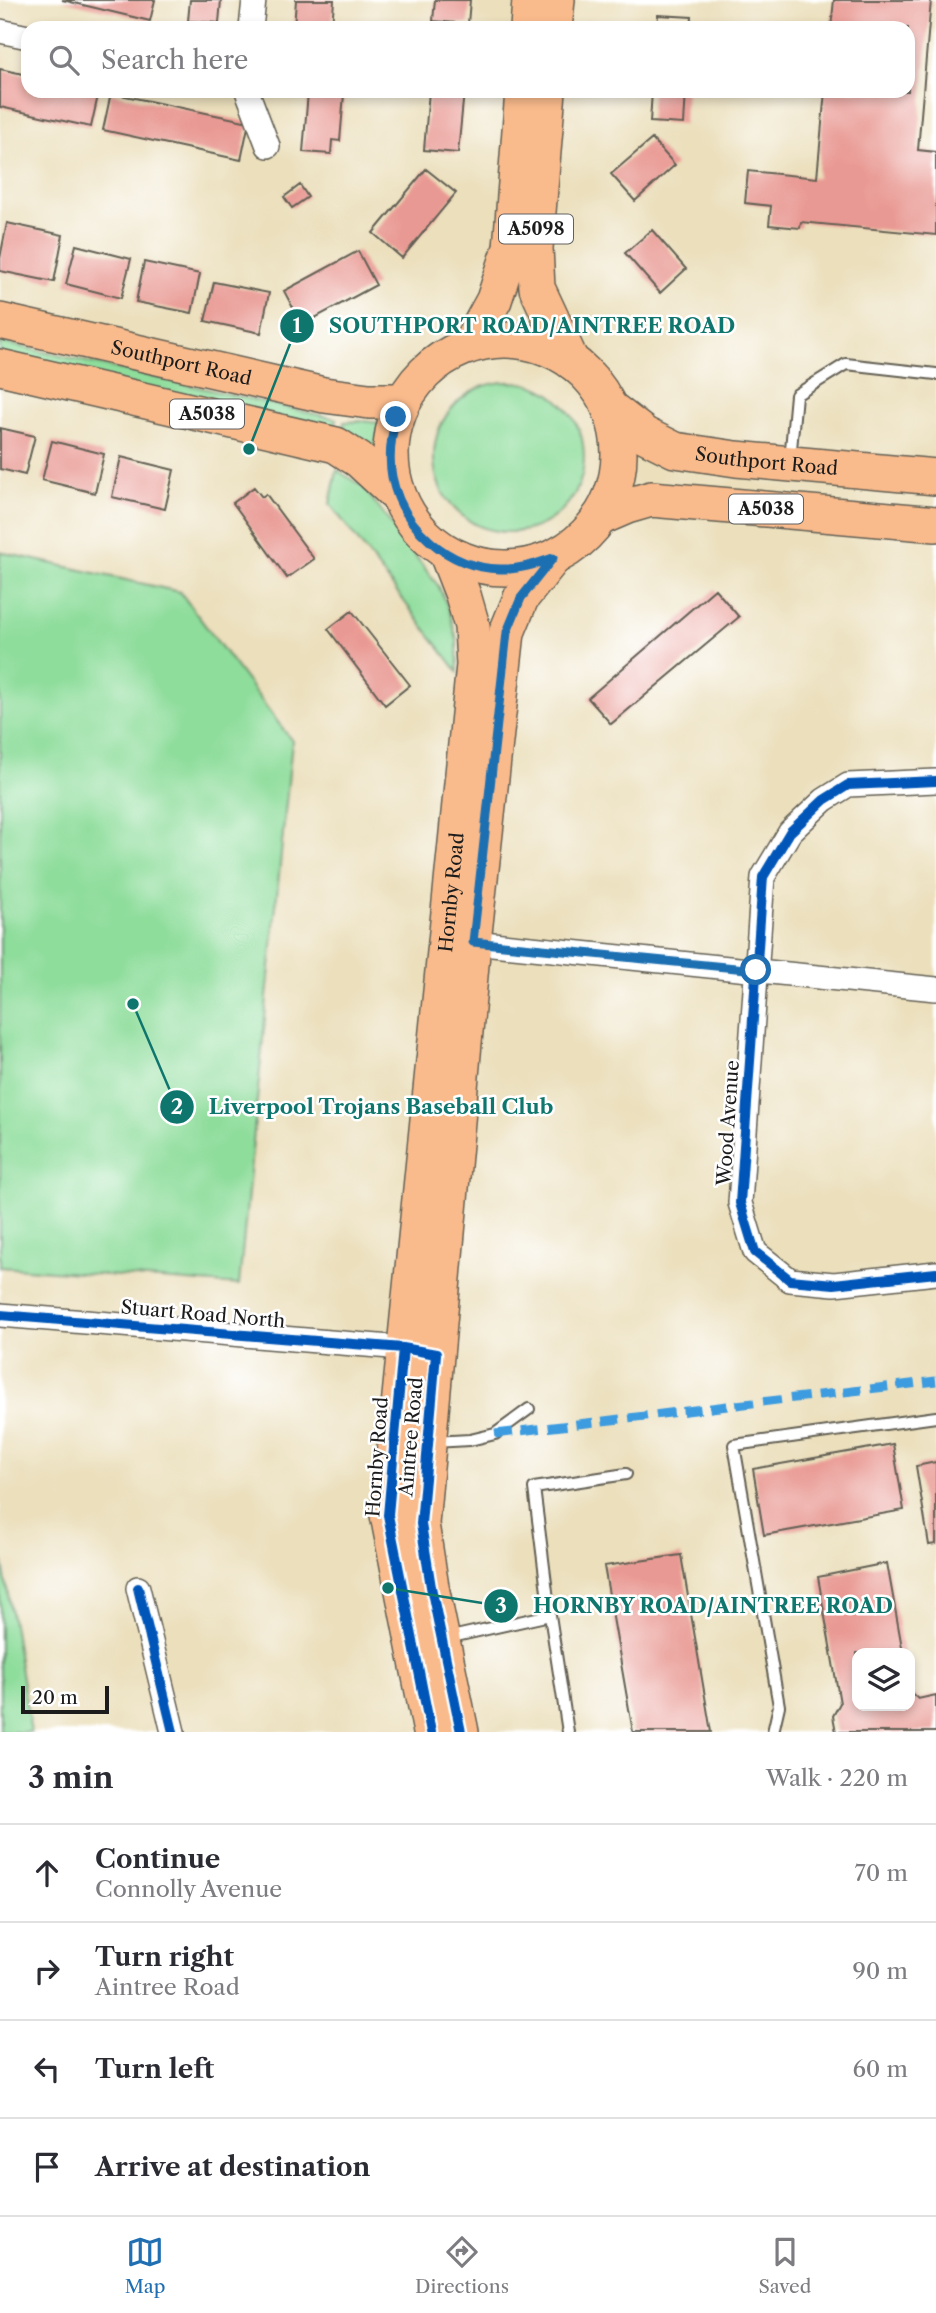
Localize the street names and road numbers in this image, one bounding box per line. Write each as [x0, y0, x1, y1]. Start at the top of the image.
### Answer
road number: A5098 [499, 214, 573, 244]
street label: Southport Road [109, 335, 254, 390]
road number: A5038 [170, 400, 244, 428]
street label: Southport Road [694, 442, 839, 480]
road number: A5038 [729, 494, 803, 524]
street label: Hornby Road [433, 831, 469, 954]
street label: Wood Avenue [712, 1059, 744, 1188]
street label: Stuart Road North [120, 1295, 286, 1333]
street label: Aintree Road [394, 1376, 428, 1499]
street label: Hornby Road [361, 1396, 393, 1518]

